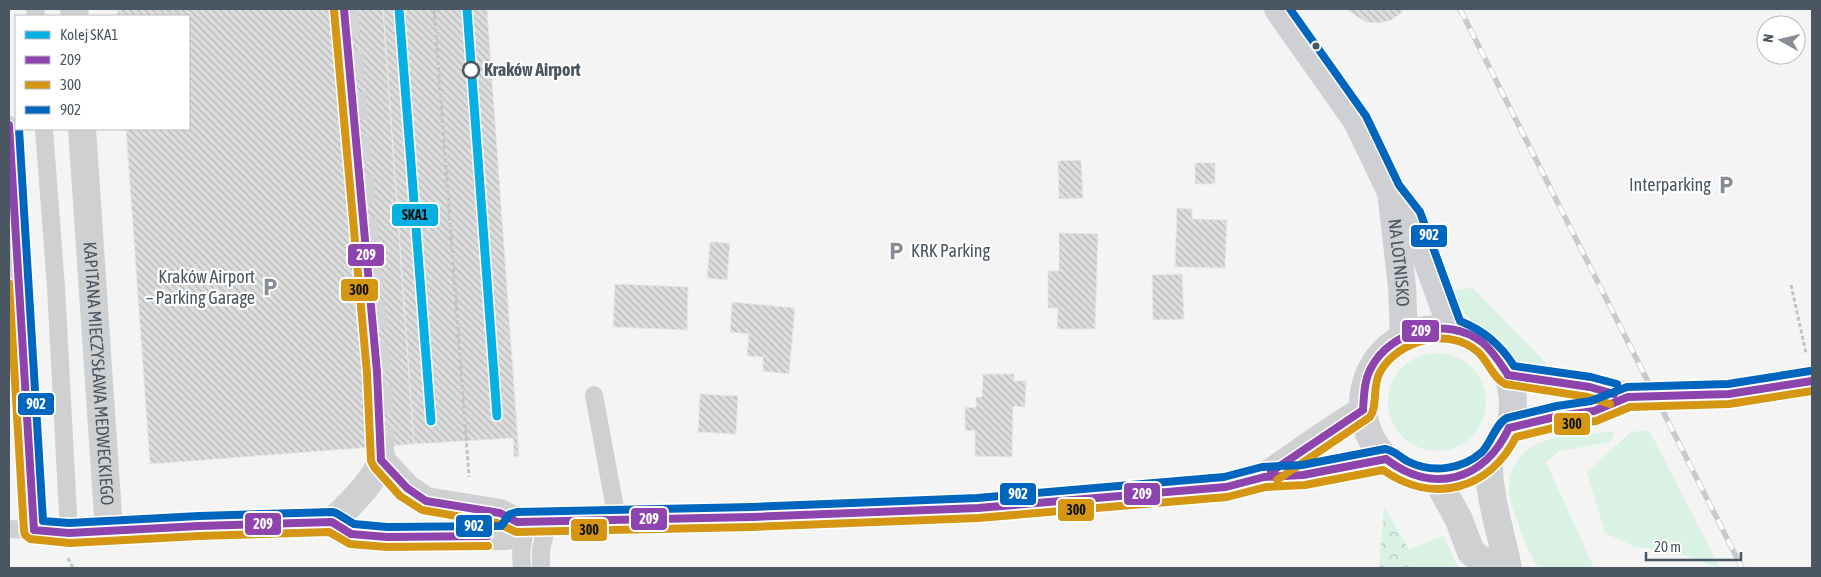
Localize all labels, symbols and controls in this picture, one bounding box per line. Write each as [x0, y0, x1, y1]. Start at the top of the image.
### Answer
legend [15, 15, 190, 130]
north arrow [1756, 15, 1806, 65]
text: Kolej SKA1 [60, 26, 118, 43]
text: N [1760, 33, 1777, 43]
unlabelled marker [1311, 41, 1321, 51]
text: 209 [60, 51, 81, 68]
place label: Kraków Airport [484, 59, 582, 80]
marker: Kraków Airport [462, 61, 480, 79]
text: 300 [60, 76, 81, 93]
text: 902 [60, 101, 81, 118]
place label: Interparking [1629, 174, 1711, 195]
parking icon: Interparking [1715, 174, 1737, 196]
line badge: SKA1 [391, 203, 439, 227]
text: SKA1 [402, 207, 429, 223]
street label: NA LOTNISKO [1384, 217, 1414, 307]
line badge: 902 [1410, 224, 1448, 248]
text: 902 [1419, 227, 1439, 243]
parking icon: KRK Parking [885, 240, 907, 262]
place label: KRK Parking [911, 240, 990, 261]
street label: KAPITANA MIECZYSŁAWA MEDWECKIEGO [80, 241, 118, 506]
line badge: 209 [347, 243, 385, 267]
text: 209 [356, 247, 376, 263]
place label: Kraków Airport – Parking Garage [146, 266, 255, 308]
parking icon: Kraków Airport – Parking Garage [259, 276, 281, 298]
line badge: 300 [340, 278, 379, 302]
text: 300 [349, 282, 369, 298]
line badge: 209 [1401, 319, 1440, 343]
text: 209 [1411, 323, 1431, 339]
line badge: 902 [17, 392, 55, 416]
text: 902 [26, 396, 46, 412]
line badge: 300 [1553, 412, 1591, 436]
text: 300 [1562, 416, 1582, 432]
line badge: 902 [999, 482, 1037, 506]
line badge: 209 [1123, 482, 1161, 506]
text: 902 [1008, 486, 1028, 502]
text: 209 [1132, 486, 1152, 502]
line badge: 300 [1057, 498, 1095, 522]
text: 300 [1066, 502, 1086, 518]
line badge: 209 [630, 507, 668, 531]
text: 209 [639, 511, 659, 527]
line badge: 209 [244, 512, 282, 536]
line badge: 902 [455, 514, 493, 538]
text: 209 [253, 516, 273, 532]
text: 902 [464, 518, 484, 534]
line badge: 300 [570, 518, 608, 542]
text: 300 [579, 522, 599, 538]
scale bar [1646, 530, 1741, 562]
text: 20 m [1654, 538, 1681, 555]

